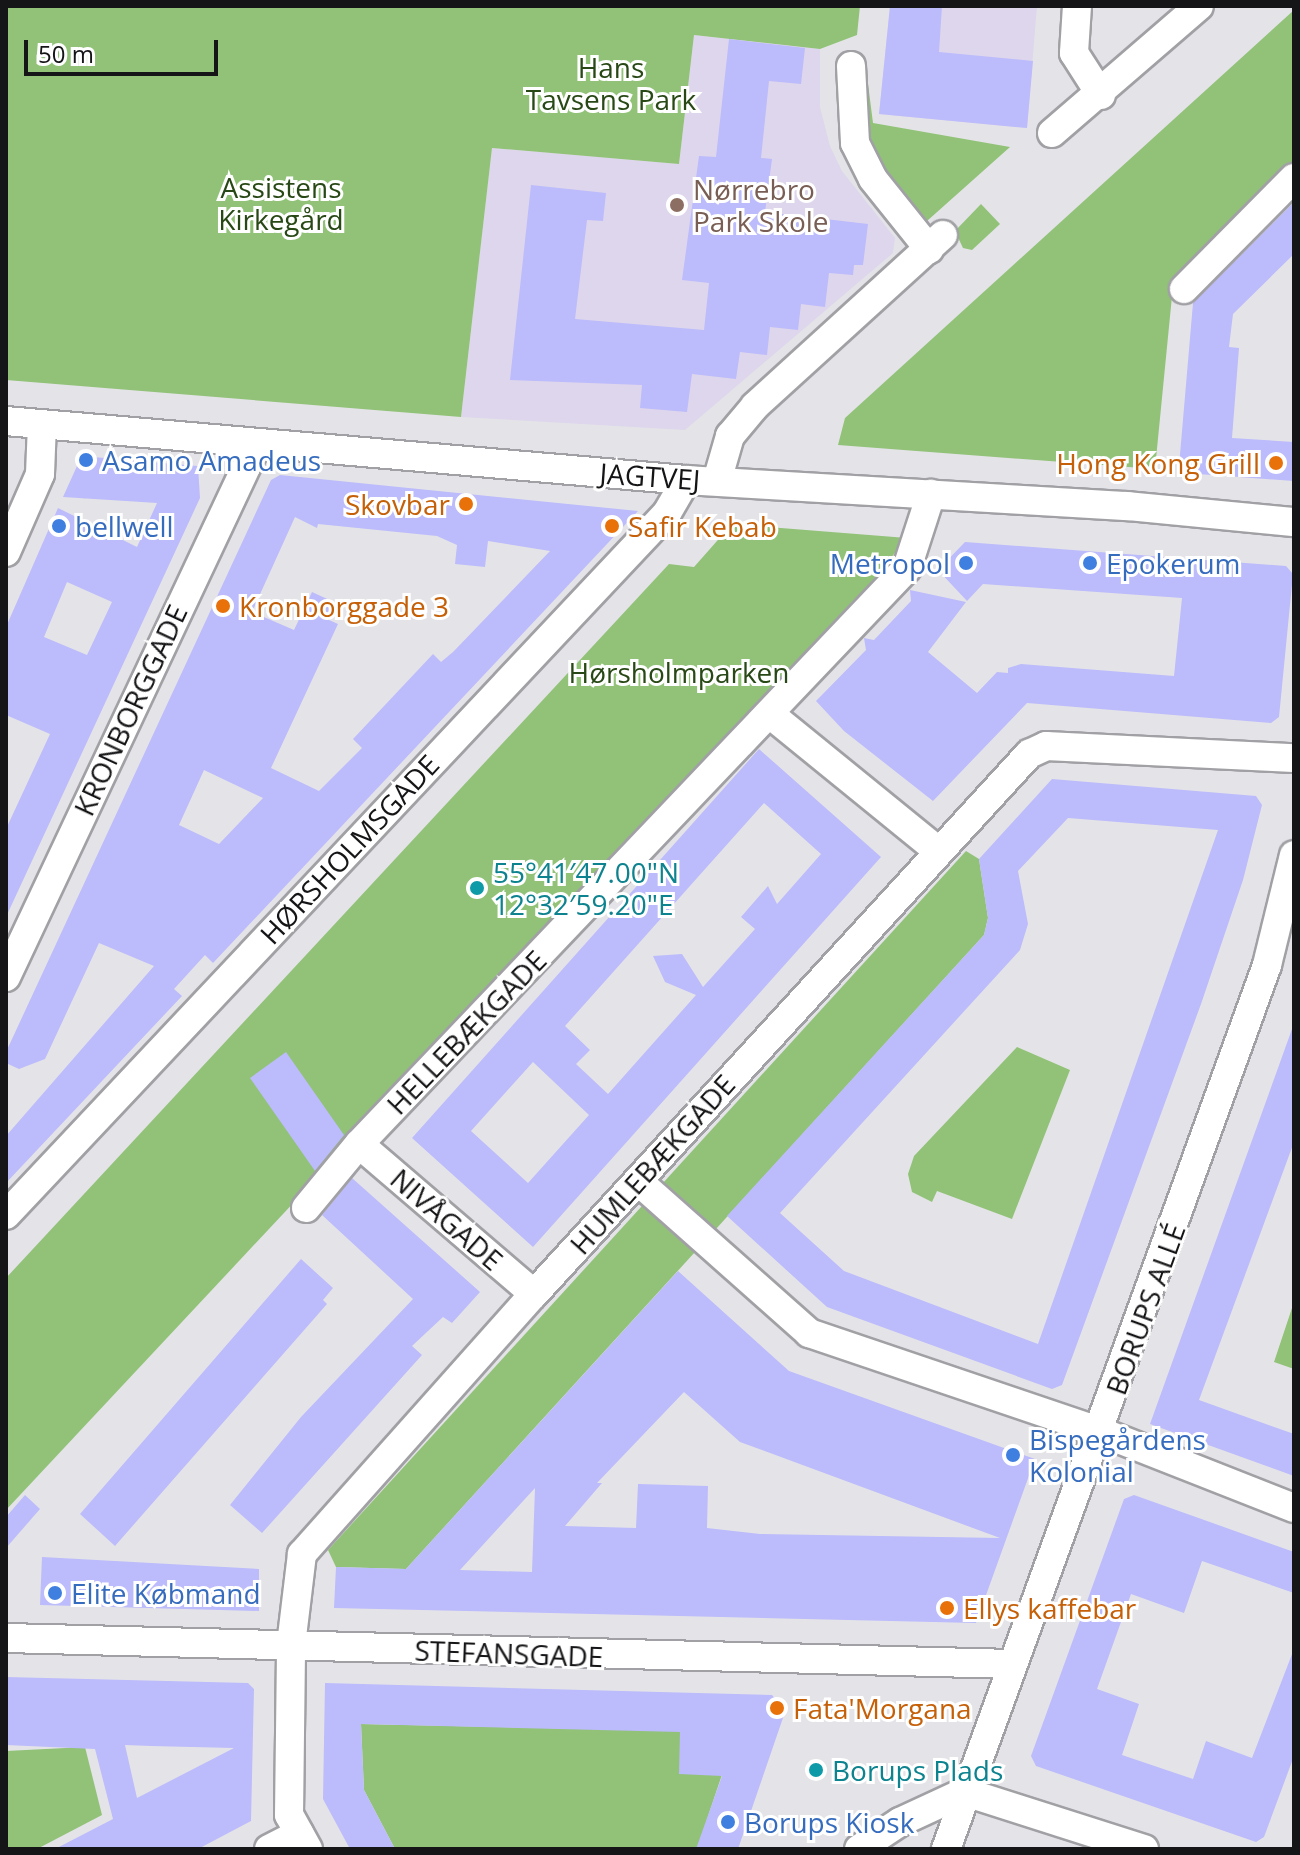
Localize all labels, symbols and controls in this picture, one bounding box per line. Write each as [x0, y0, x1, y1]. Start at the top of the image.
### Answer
scale bar [28, 24, 222, 74]
text: 50 m [38, 37, 94, 70]
park label: Hans Tavsens Park [526, 50, 696, 116]
park label: Assistens Kirkegård [218, 170, 344, 236]
place label: Nørrebro Park Skole [693, 172, 829, 238]
marker: Nørrebro Park Skole [668, 196, 686, 214]
place label: Asamo Amadeus [102, 443, 321, 477]
place label: Hong Kong Grill [1056, 446, 1260, 480]
marker: Asamo Amadeus [77, 451, 95, 469]
marker: Hong Kong Grill [1267, 454, 1285, 472]
street label: JAGTVEJ [599, 456, 701, 496]
place label: Skovbar [345, 487, 450, 521]
marker: Skovbar [457, 495, 475, 513]
place label: bellwell [75, 509, 174, 543]
place label: Safir Kebab [628, 509, 777, 543]
marker: bellwell [50, 517, 68, 535]
marker: Safir Kebab [603, 517, 621, 535]
place label: Metropol [830, 546, 950, 580]
place label: Epokerum [1106, 546, 1241, 580]
marker: Metropol [957, 554, 975, 572]
marker: Epokerum [1081, 554, 1099, 572]
place label: Kronborggade 3 [239, 589, 449, 623]
marker: Kronborggade 3 [214, 597, 232, 615]
street label: KRONBORGGADE [66, 599, 194, 821]
park label: Hørsholmparken [568, 655, 790, 689]
street label: HØRSHOLMSGADE [253, 747, 445, 951]
place label: 55°41′47.00"N 12°32′59.20"E [493, 855, 679, 921]
marker: 55°41′47.00"N 12°32′59.20"E [468, 879, 486, 897]
street label: HELLEBÆKGADE [379, 943, 553, 1121]
street label: HUMLEBÆKGADE [563, 1067, 741, 1261]
street label: NIVÅGADE [384, 1161, 510, 1277]
street label: BORUPS ALLÉ [1099, 1219, 1191, 1399]
place label: Bispegårdens Kolonial [1029, 1422, 1206, 1488]
marker: Bispegårdens Kolonial [1004, 1446, 1022, 1464]
place label: Elite Købmand [71, 1576, 261, 1610]
marker: Elite Købmand [46, 1584, 64, 1602]
place label: Ellys kaffebar [963, 1591, 1136, 1625]
marker: Ellys kaffebar [938, 1599, 956, 1617]
street label: STEFANSGADE [414, 1633, 604, 1673]
place label: Fata'Morgana [793, 1691, 972, 1725]
marker: Fata'Morgana [768, 1699, 786, 1717]
place label: Borups Plads [832, 1753, 1003, 1787]
marker: Borups Plads [807, 1761, 825, 1779]
place label: Borups Kiosk [744, 1805, 914, 1839]
marker: Borups Kiosk [719, 1813, 737, 1831]

